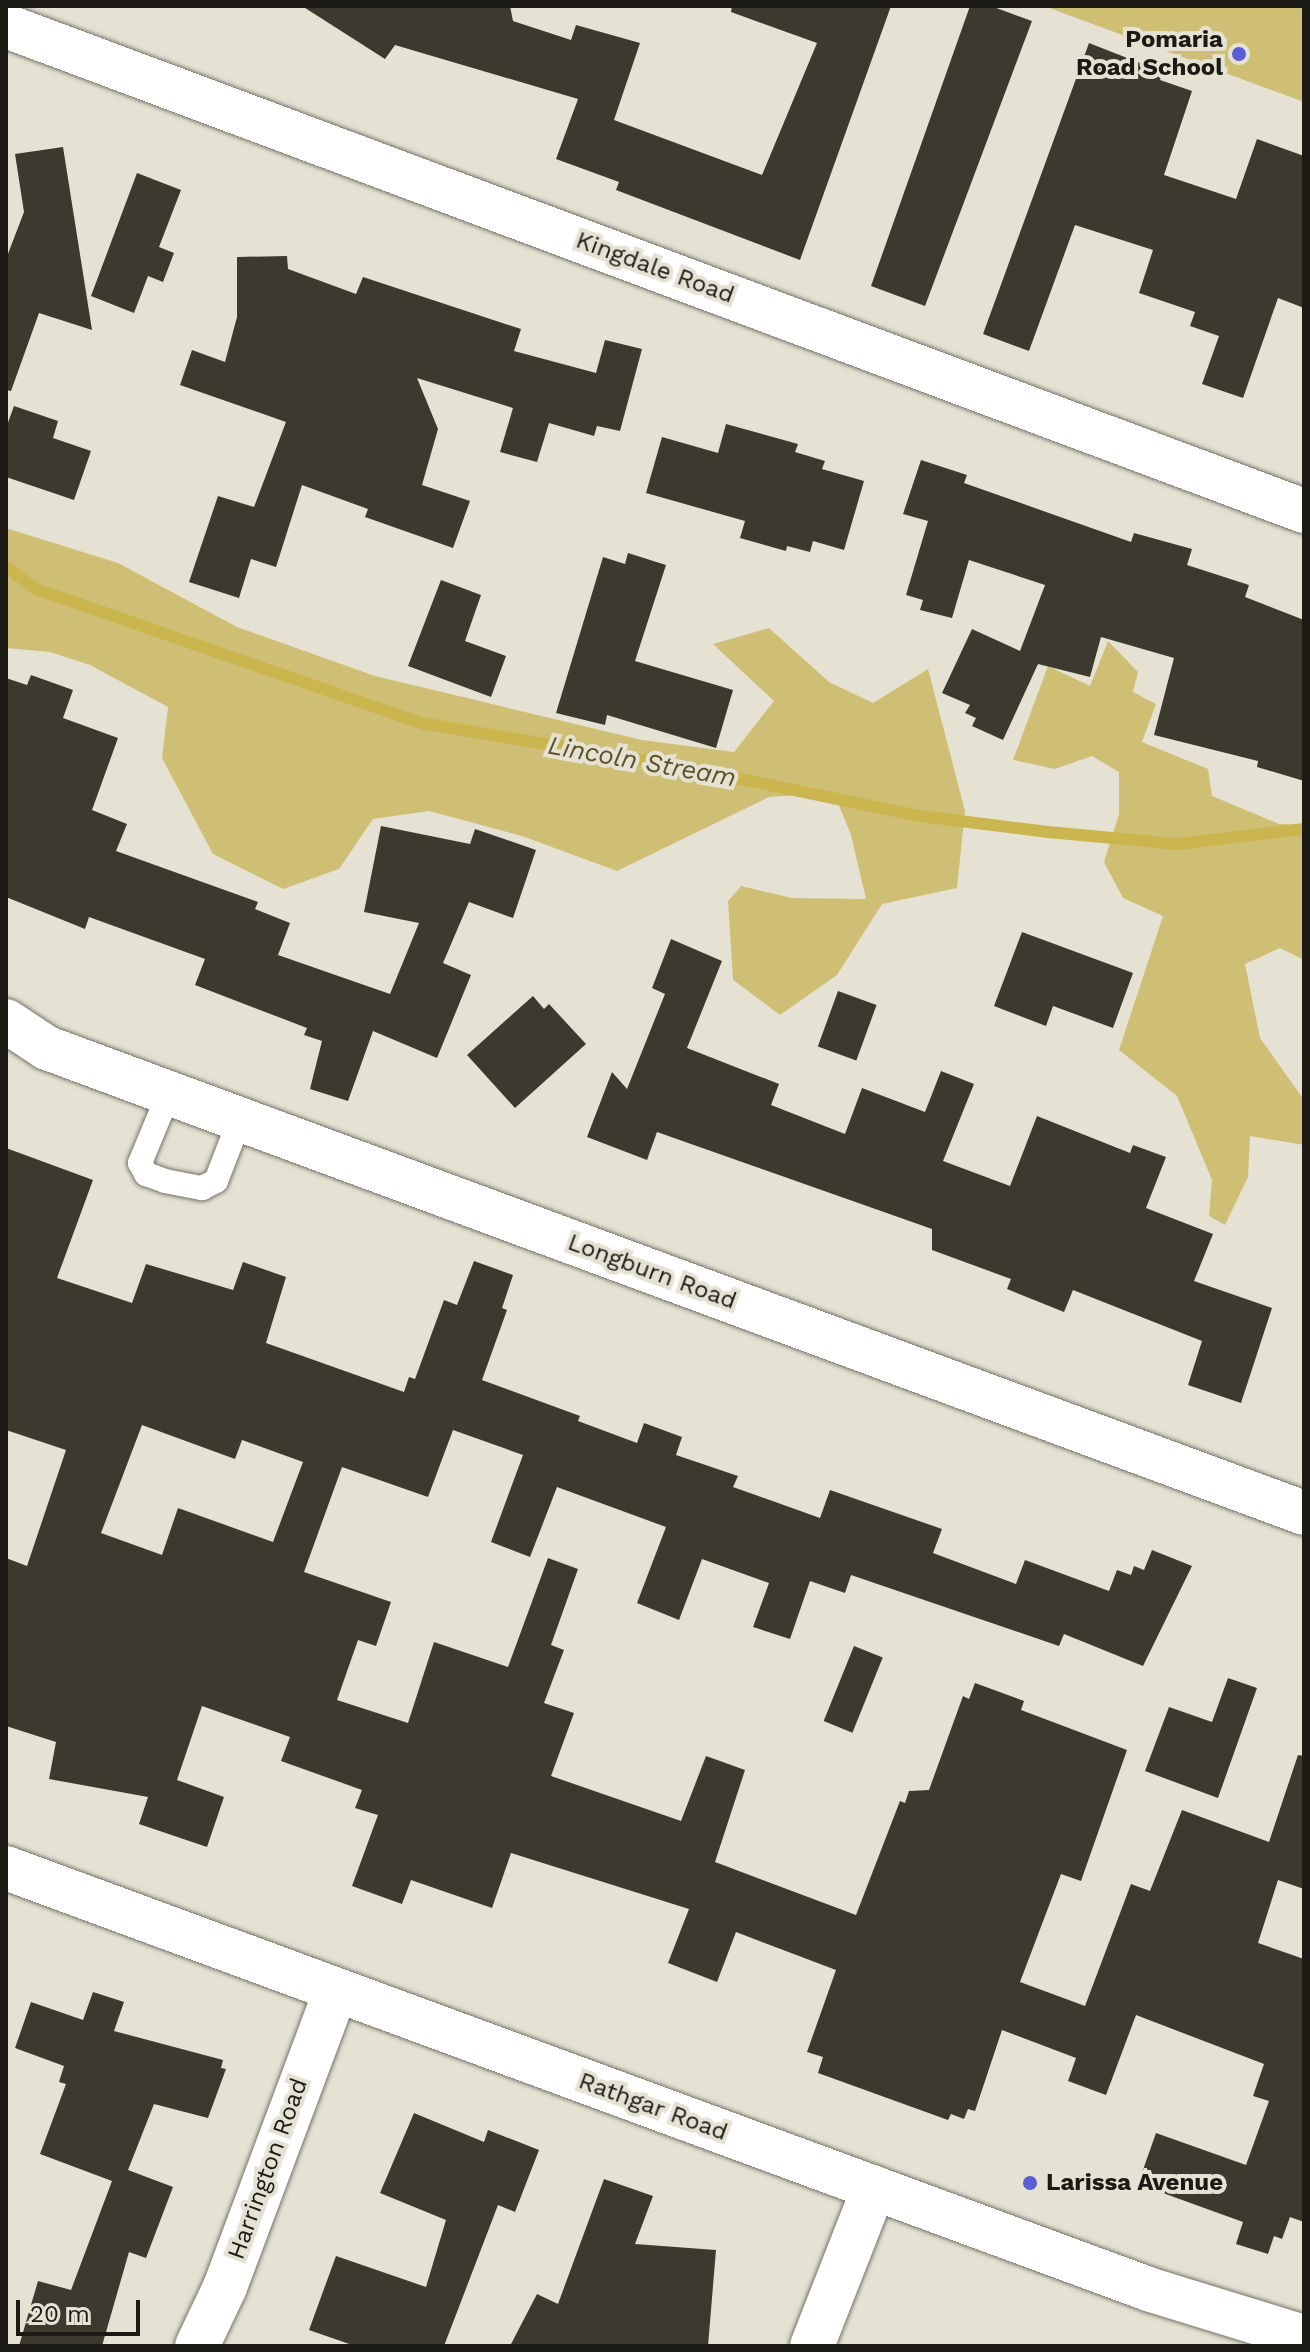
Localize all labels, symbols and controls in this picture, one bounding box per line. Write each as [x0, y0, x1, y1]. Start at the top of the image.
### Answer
place label: Pomaria Road School [1076, 26, 1223, 82]
marker: Pomaria Road School [1230, 45, 1248, 63]
street label: Kingdale Road [572, 226, 738, 310]
water label: Lincoln Stream [545, 730, 739, 794]
street label: Longburn Road [564, 1228, 740, 1316]
street label: Rathgar Road [574, 2067, 732, 2147]
street label: Harrington Road [222, 2074, 314, 2264]
place label: Larissa Avenue [1046, 2169, 1224, 2197]
marker: Larissa Avenue [1021, 2174, 1039, 2192]
scale bar [20, 2284, 144, 2334]
text: 20 m [30, 2300, 90, 2328]

